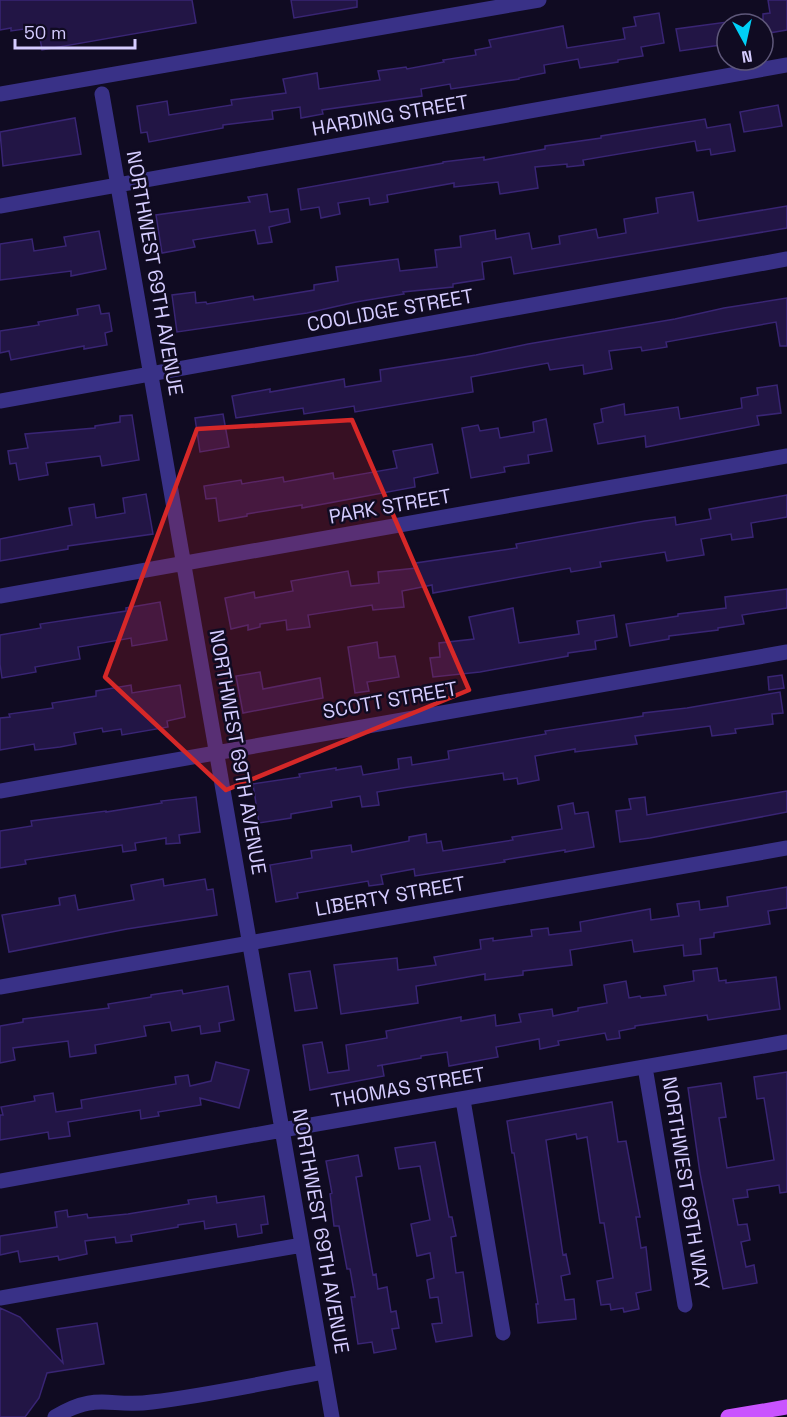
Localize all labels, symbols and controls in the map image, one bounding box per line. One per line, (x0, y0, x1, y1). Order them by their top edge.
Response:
scale bar (15, 12, 135, 50)
north arrow (715, 12, 775, 72)
text: 50 m (24, 21, 66, 44)
text: N (740, 45, 754, 68)
street label: HARDING STREET (310, 88, 470, 142)
street label: NORTHWEST 69TH AVENUE (121, 149, 189, 397)
street label: COOLIDGE STREET (305, 283, 475, 337)
street label: PARK STREET (327, 482, 453, 530)
street label: NORTHWEST 69TH AVENUE (204, 628, 272, 876)
street label: SCOTT STREET (321, 675, 460, 725)
street label: LIBERTY STREET (313, 870, 467, 922)
street label: THOMAS STREET (329, 1061, 487, 1113)
street label: NORTHWEST 69TH WAY (656, 1075, 716, 1291)
street label: NORTHWEST 69TH AVENUE (287, 1107, 355, 1355)

